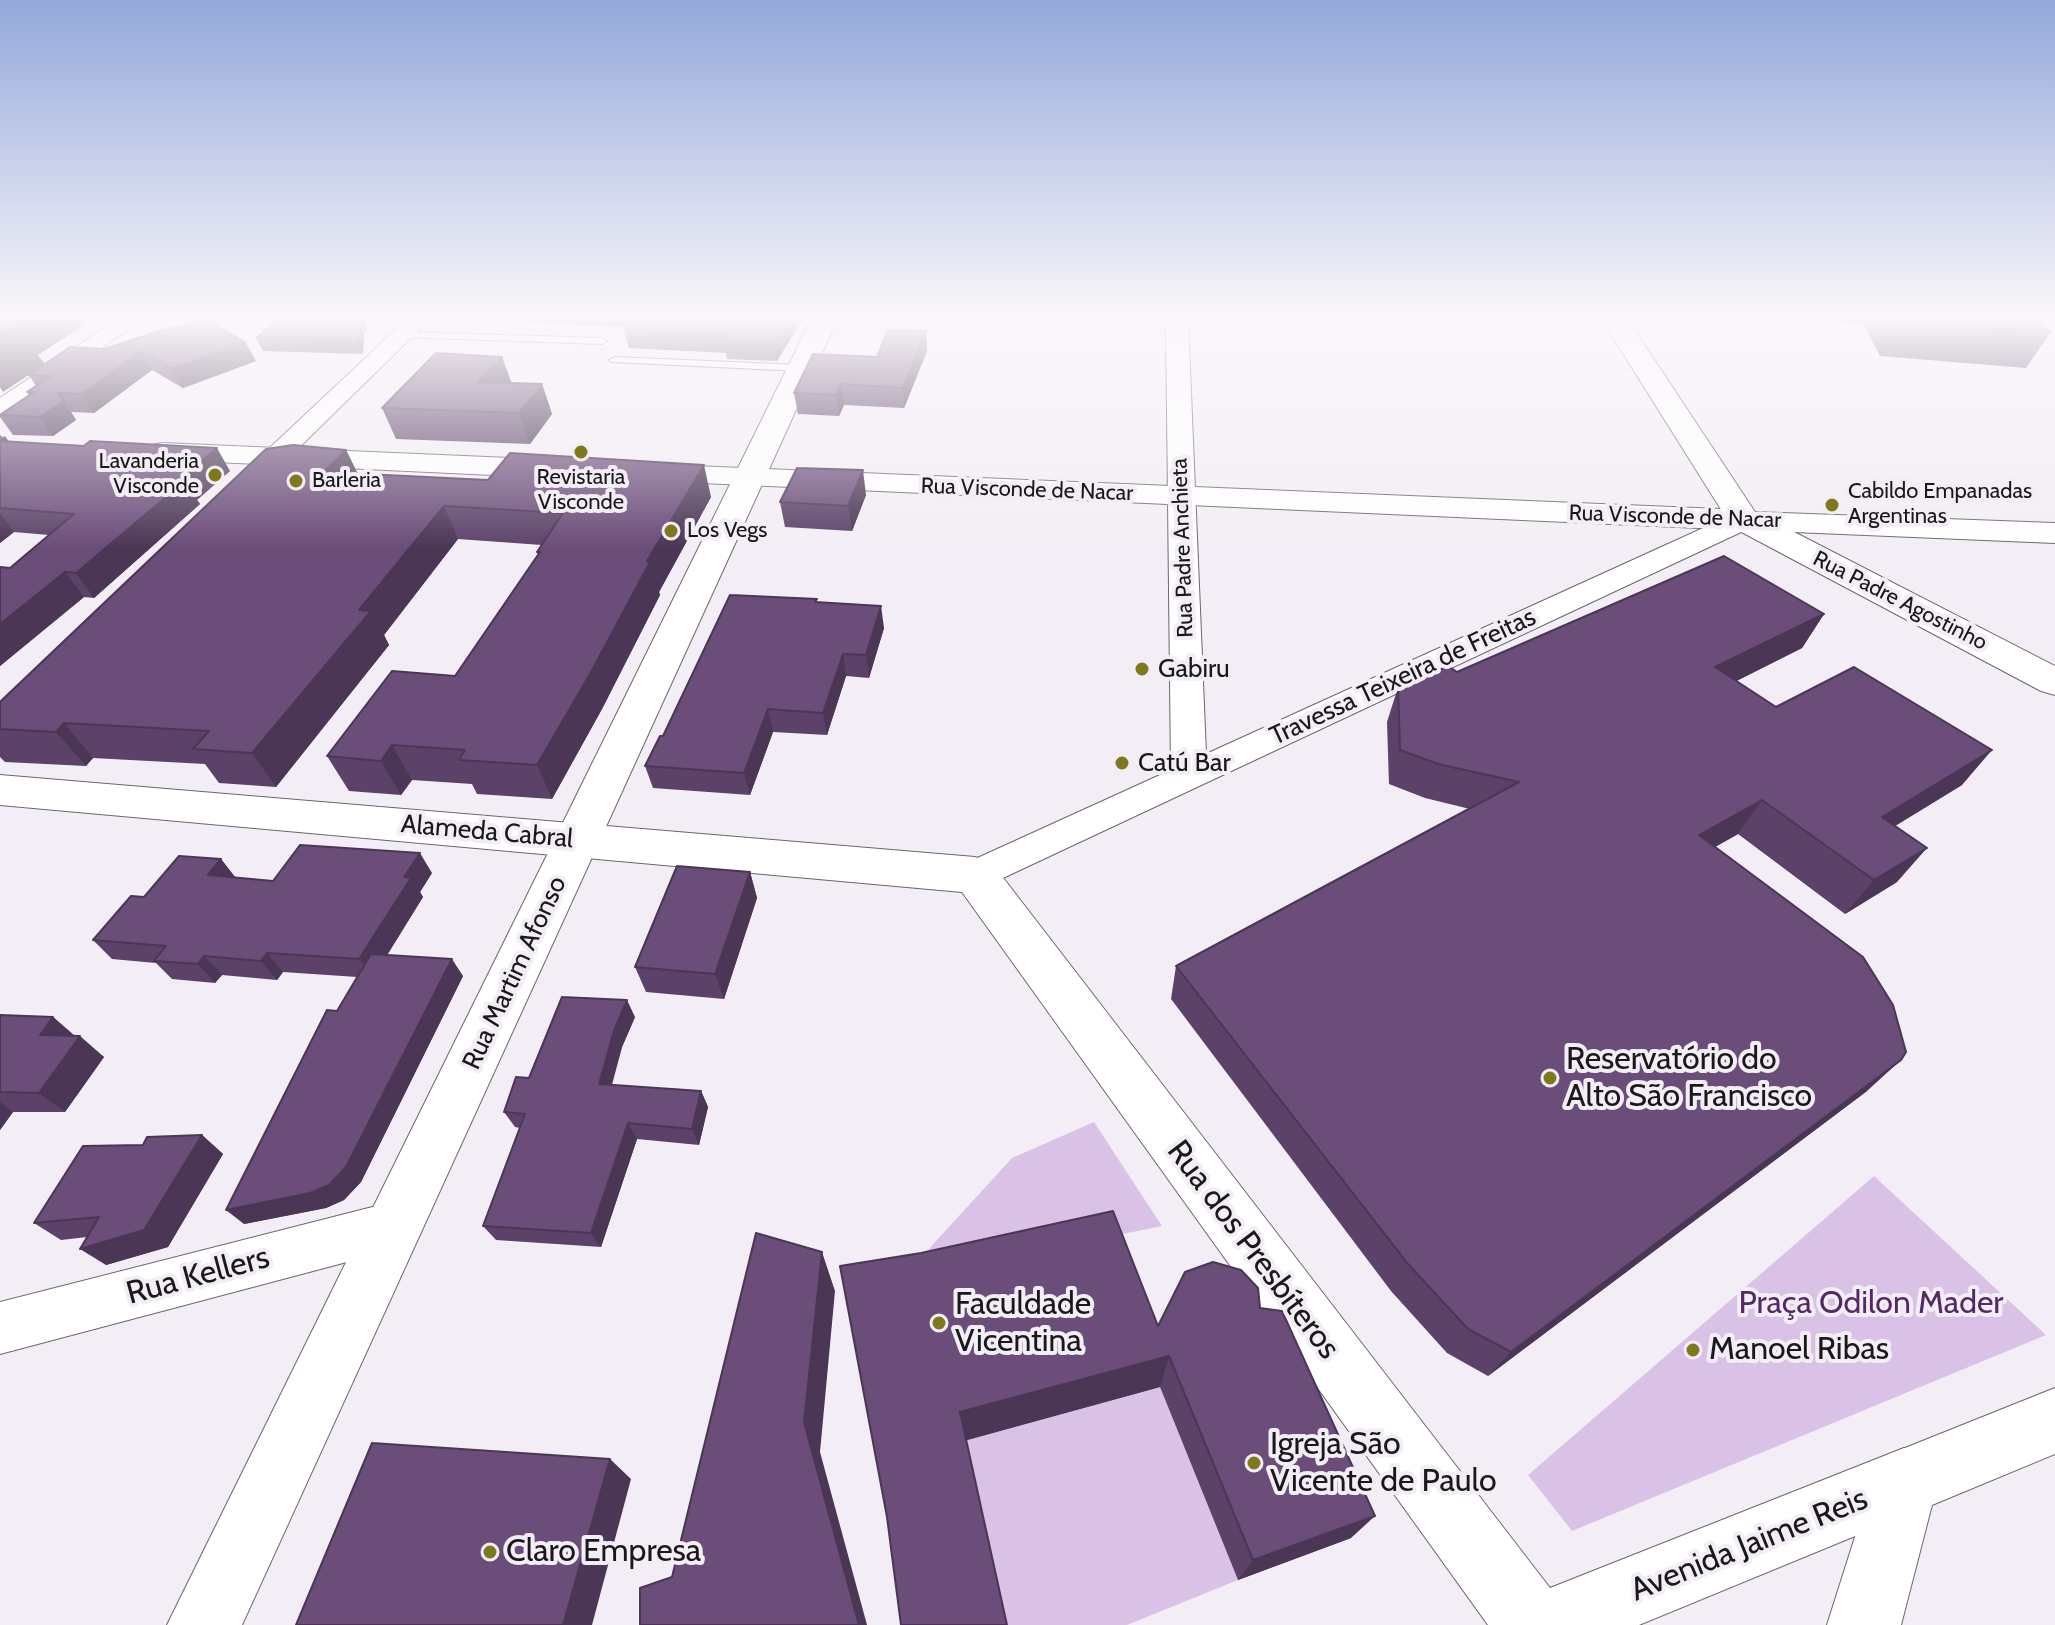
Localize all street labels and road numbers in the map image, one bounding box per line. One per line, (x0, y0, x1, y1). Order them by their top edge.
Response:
street label: Rua Padre Anchieta (1167, 458, 1199, 638)
street label: Rua Visconde de Nacar (920, 473, 1134, 507)
street label: Rua Visconde de Nacar (1568, 500, 1782, 534)
street label: Rua Padre Agostinho (1809, 546, 1991, 656)
street label: Travessa Teixeira de Freitas (1265, 602, 1541, 752)
street label: Alameda Cabral (400, 809, 574, 855)
street label: Rua Martim Afonso (457, 871, 573, 1075)
street label: Rua dos Presbíteros (1158, 1133, 1348, 1367)
street label: Rua Kellers (122, 1239, 274, 1313)
street label: Avenida Jaime Reis (1625, 1480, 1873, 1610)

